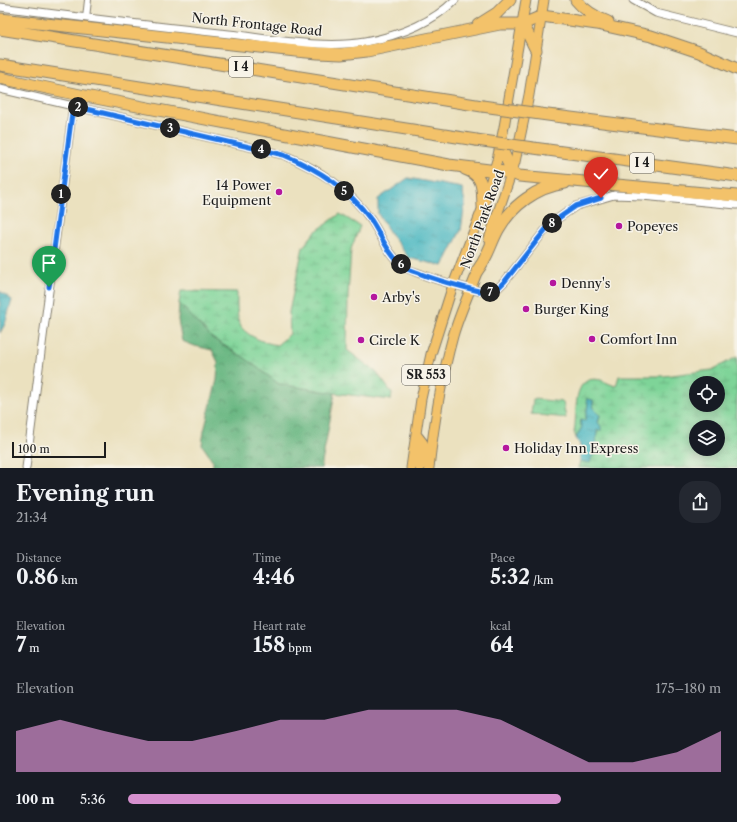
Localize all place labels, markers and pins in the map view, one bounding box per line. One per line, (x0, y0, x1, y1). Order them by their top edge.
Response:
pin: 2 (68, 97, 88, 117)
pin: 3 (160, 118, 180, 138)
pin: 4 (251, 139, 271, 159)
pin (584, 157, 618, 198)
place label: I4 Power Equipment (202, 177, 272, 208)
pin: 5 (334, 181, 354, 201)
pin: 1 (51, 184, 71, 204)
marker: I4 Power Equipment (274, 187, 284, 197)
pin: 8 (542, 213, 562, 233)
place label: Popeyes (627, 218, 678, 234)
marker: Popeyes (614, 221, 624, 231)
pin (32, 246, 66, 287)
pin: 6 (391, 254, 411, 274)
place label: Denny's (561, 275, 611, 291)
marker: Denny's (548, 278, 558, 288)
pin: 7 (480, 282, 500, 302)
place label: Arby's (381, 289, 421, 305)
marker: Arby's (369, 292, 379, 302)
place label: Burger King (534, 301, 608, 317)
marker: Burger King (521, 304, 531, 314)
place label: Comfort Inn (600, 331, 677, 347)
place label: Circle K (369, 332, 421, 348)
marker: Comfort Inn (587, 334, 597, 344)
marker: Circle K (356, 335, 366, 345)
place label: Holiday Inn Express (514, 440, 639, 456)
marker: Holiday Inn Express (501, 443, 511, 453)

